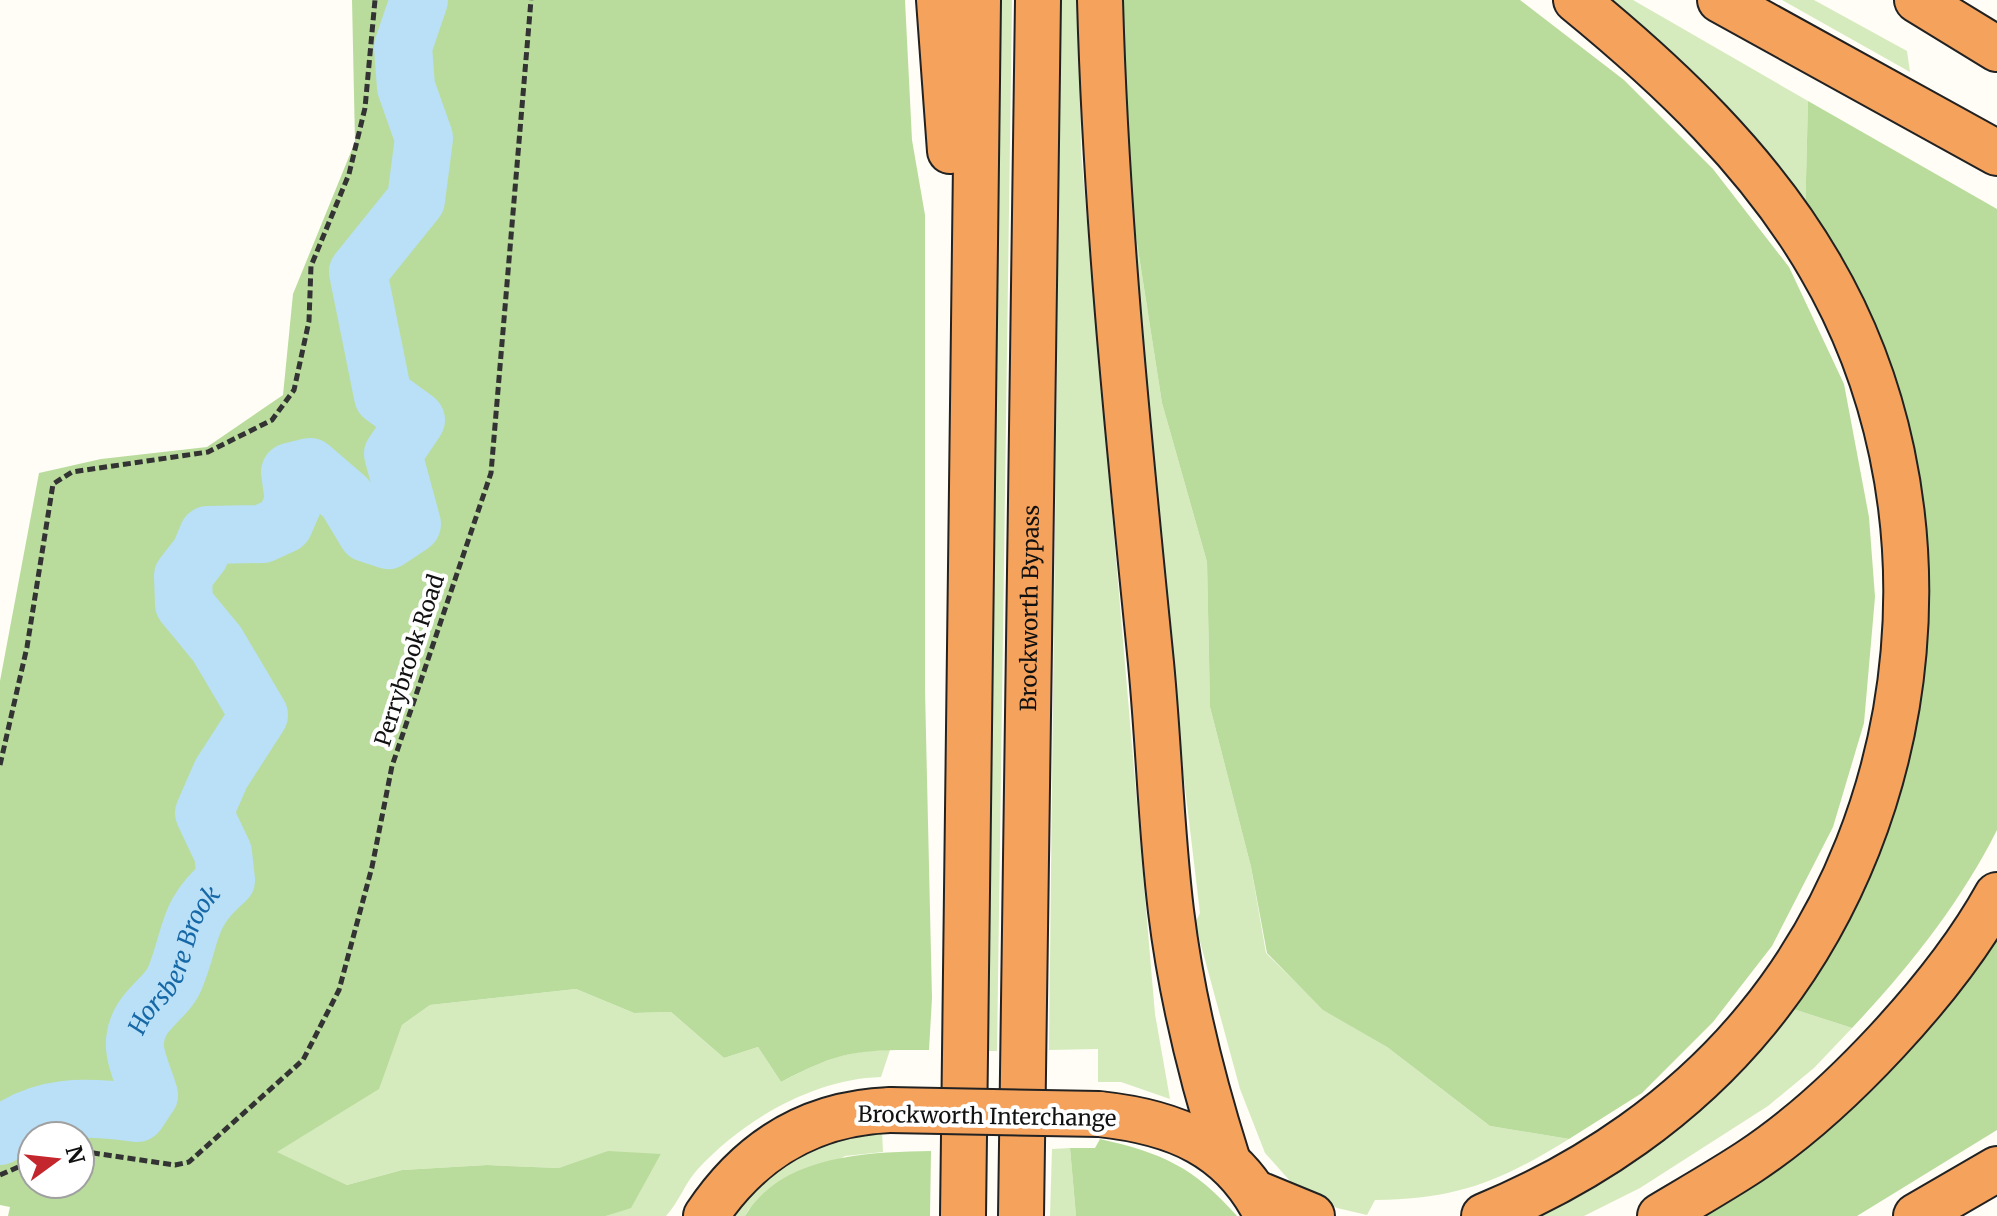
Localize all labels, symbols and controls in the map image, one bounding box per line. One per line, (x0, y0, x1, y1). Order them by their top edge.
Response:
street label: Brockworth Bypass (1014, 505, 1045, 712)
street label: Perrybrook Road (368, 570, 450, 750)
water label: Horsbere Brook (120, 879, 226, 1040)
street label: Brockworth Interchange (857, 1100, 1117, 1132)
north arrow (16, 1120, 96, 1200)
text: N (60, 1143, 91, 1167)

